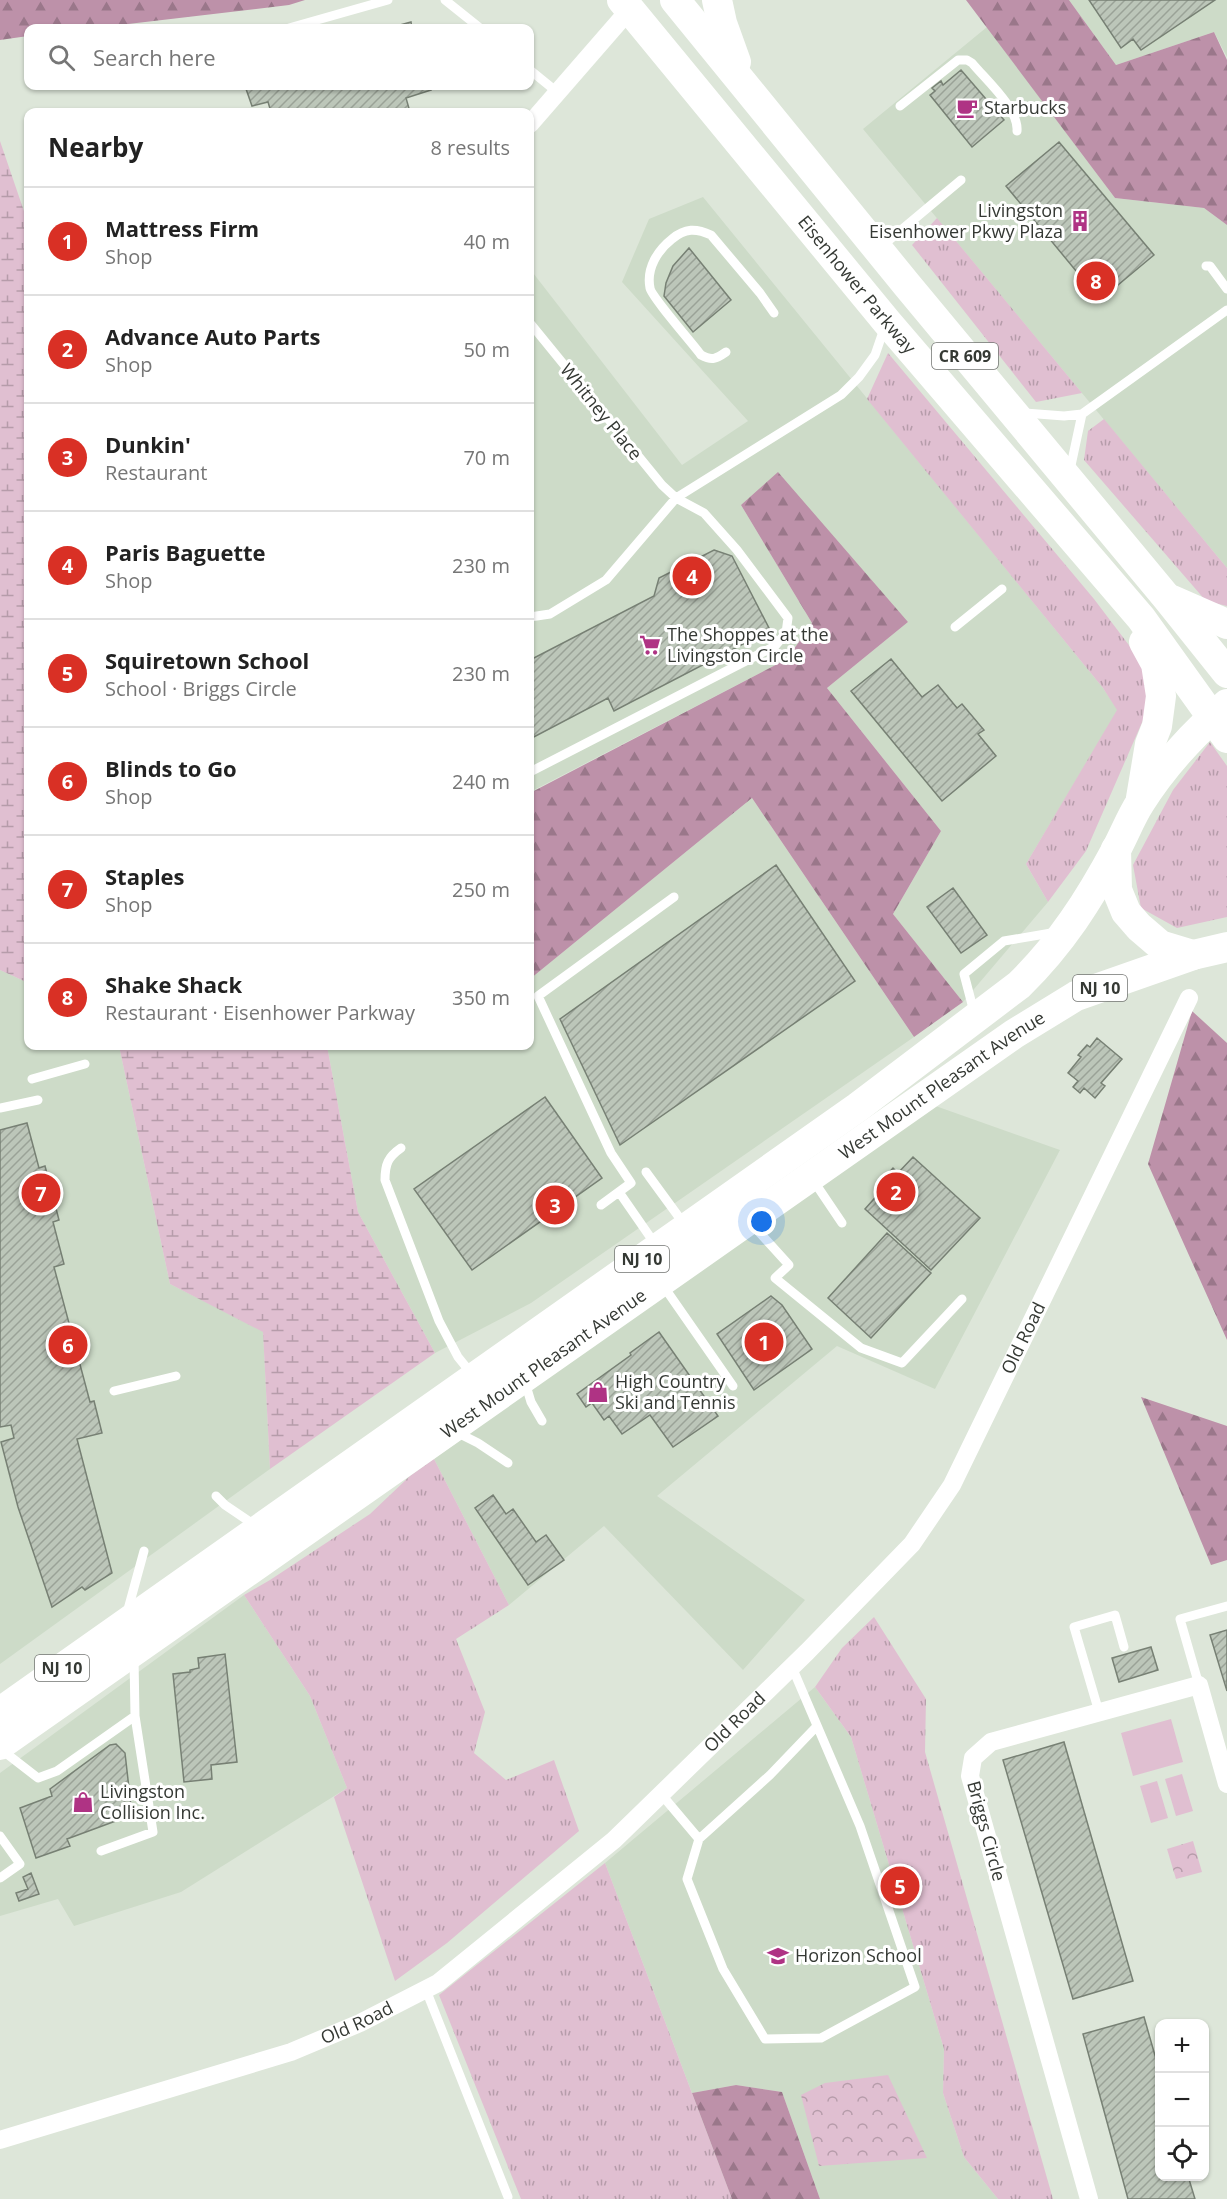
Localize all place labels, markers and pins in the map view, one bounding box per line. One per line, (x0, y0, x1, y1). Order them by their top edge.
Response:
place label: Starbucks (984, 95, 1066, 119)
cafe icon: Starbucks (955, 96, 979, 120)
place label: Livingston Eisenhower Pkwy Plaza (869, 198, 1063, 243)
building icon: Livingston Eisenhower Pkwy Plaza (1068, 209, 1092, 233)
pin: 8 (1076, 258, 1116, 304)
pin: 4 (672, 554, 712, 598)
place label: The Shoppes at the Livingston Circle (667, 622, 829, 667)
supermarket icon: The Shoppes at the Livingston Circle (638, 633, 662, 657)
pin: 7 (22, 1170, 60, 1216)
pin: 2 (876, 1170, 916, 1214)
pin: 3 (536, 1182, 574, 1228)
pin: 1 (744, 1320, 783, 1364)
pin: 6 (48, 1322, 88, 1368)
place label: High Country Ski and Tennis (615, 1369, 736, 1414)
shop icon: High Country Ski and Tennis (586, 1380, 610, 1404)
place label: Livingston Collision Inc. (100, 1779, 205, 1824)
shop icon: Livingston Collision Inc. (71, 1790, 95, 1814)
pin: 5 (880, 1864, 920, 1908)
place label: Horizon School (795, 1943, 922, 1967)
school or university icon: Horizon School (766, 1944, 790, 1968)

